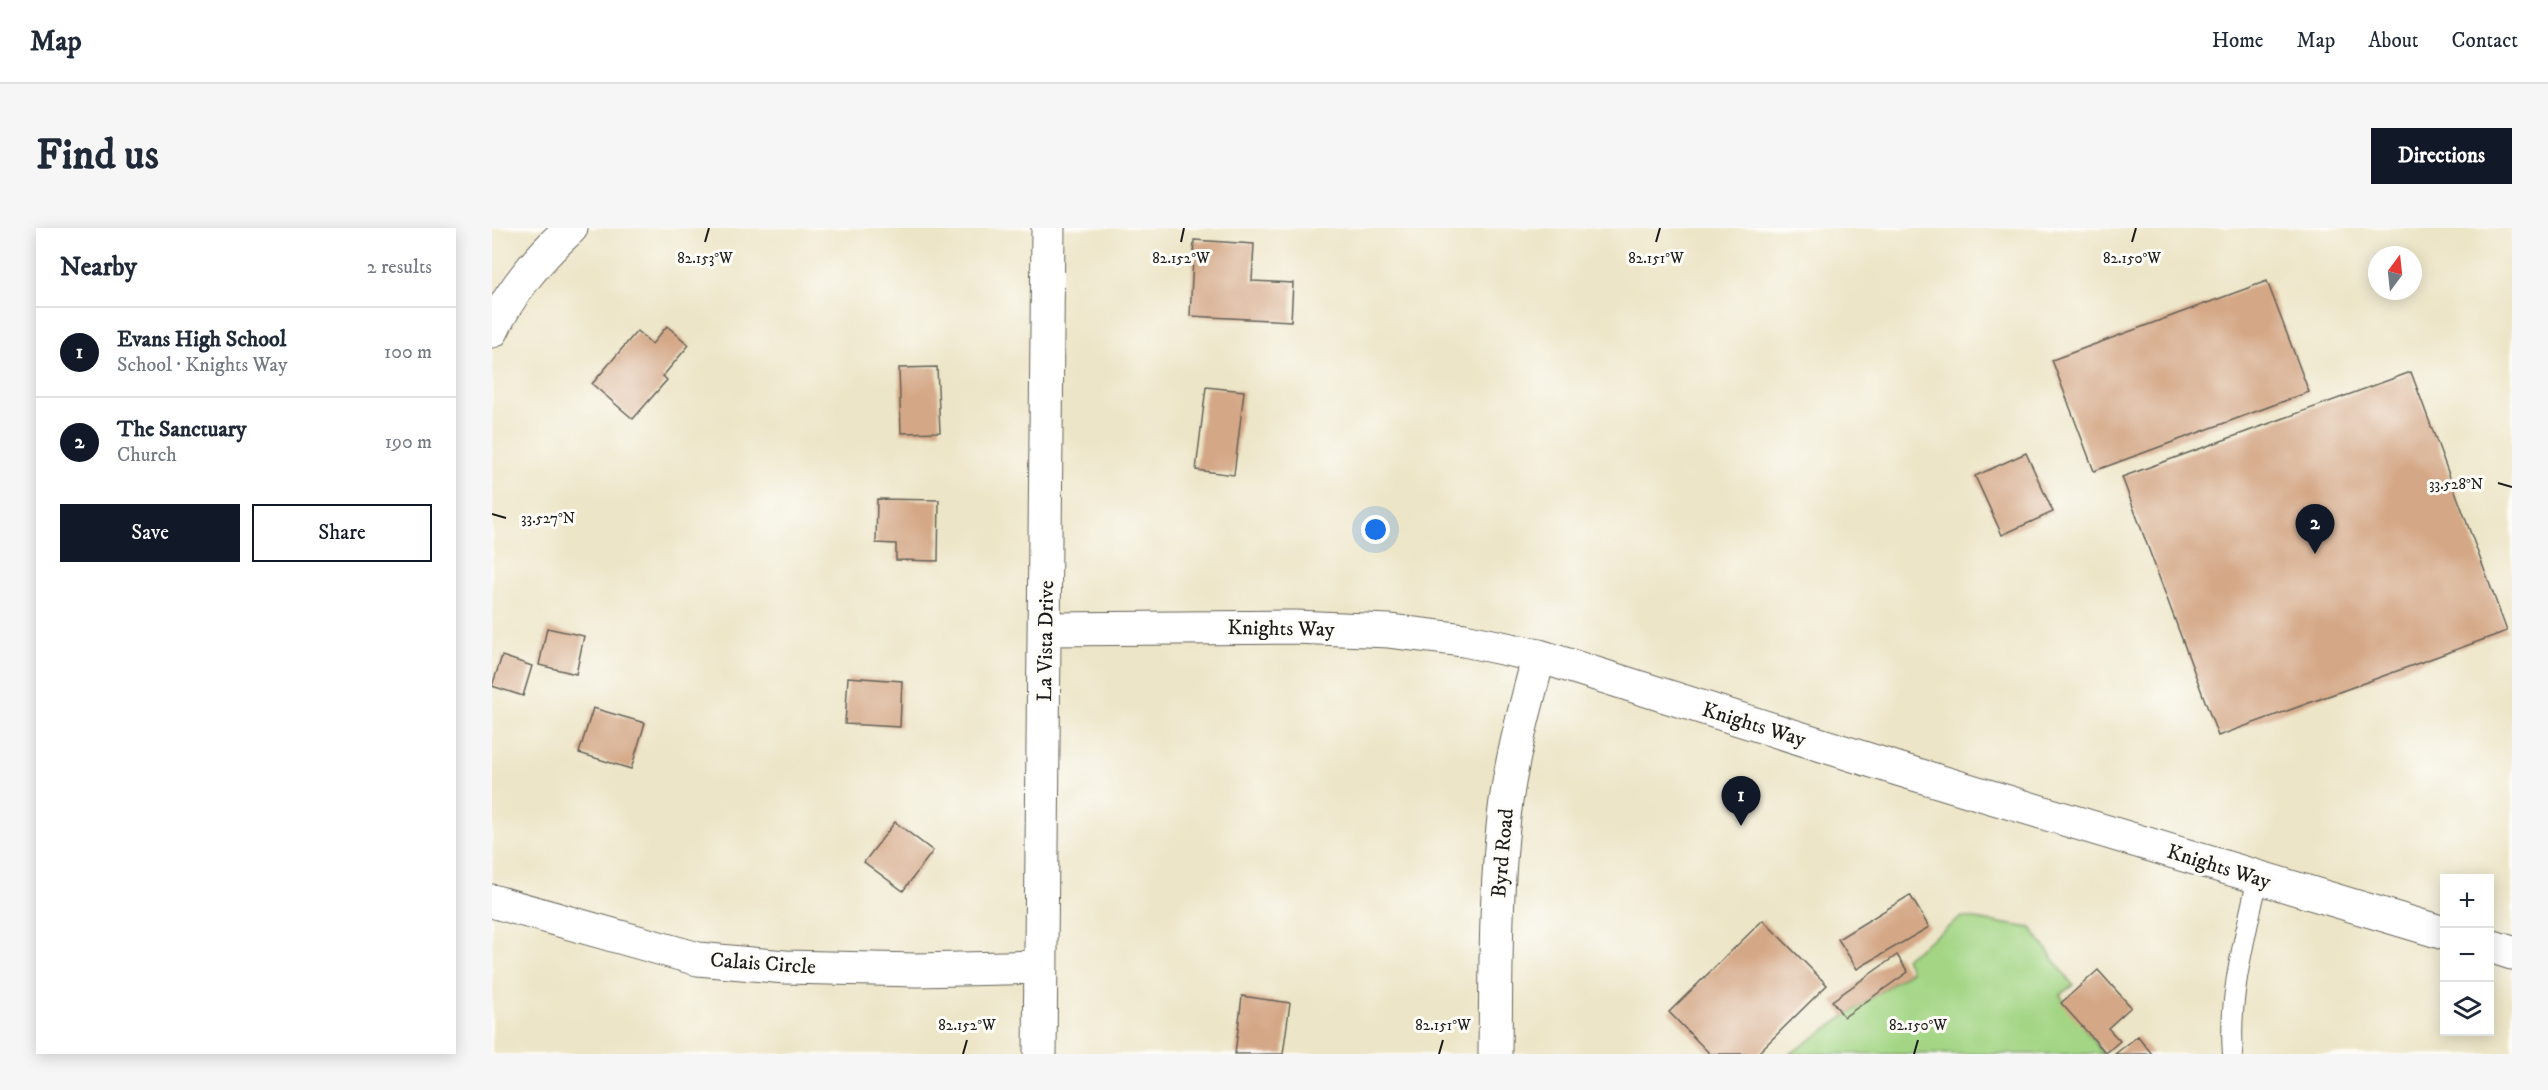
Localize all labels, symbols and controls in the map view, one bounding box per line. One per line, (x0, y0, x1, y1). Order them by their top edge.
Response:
text: Map (30, 24, 82, 59)
text: Home (2212, 28, 2264, 54)
text: Map (2297, 28, 2335, 54)
text: About (2368, 28, 2419, 54)
text: Contact (2452, 28, 2518, 54)
button: Directions (2371, 128, 2512, 184)
text: Find us (36, 130, 159, 182)
north arrow (2368, 246, 2422, 300)
text: 82.153°W (677, 249, 733, 268)
text: 82.152°W (1152, 249, 1210, 268)
text: 82.151°W (1628, 249, 1684, 268)
text: 82.150°W (2103, 249, 2161, 268)
text: Nearby (60, 251, 137, 284)
text: 2 results (367, 255, 432, 280)
text: Evans High School (117, 326, 286, 353)
text: 1 (76, 340, 83, 365)
text: 100 m (384, 340, 432, 365)
text: School · Knights Way (117, 353, 287, 378)
text: The Sanctuary (117, 416, 246, 443)
text: 2 (75, 430, 84, 455)
text: 190 m (385, 430, 432, 455)
text: Church (117, 443, 177, 468)
text: 33.528°N (2429, 475, 2483, 494)
button: Save (60, 504, 240, 562)
button: Share (252, 504, 432, 562)
pin: 2 (2296, 504, 2334, 554)
text: 33.527°N (521, 509, 575, 528)
your location (1361, 515, 1390, 544)
street label: La Vista Drive (1032, 580, 1060, 702)
street label: Knights Way (1227, 615, 1336, 643)
street label: Knights Way (1699, 697, 1810, 753)
pin: 1 (1722, 776, 1760, 826)
street label: Byrd Road (1486, 807, 1520, 899)
street label: Knights Way (2164, 839, 2275, 895)
map controls (2440, 874, 2494, 1036)
button: + (2440, 874, 2494, 928)
button: − (2440, 928, 2494, 982)
street label: Calais Circle (709, 947, 817, 981)
button: layers (2440, 982, 2494, 1036)
text: 82.152°W (938, 1016, 996, 1035)
text: 82.151°W (1415, 1016, 1471, 1035)
text: 82.150°W (1889, 1016, 1947, 1035)

